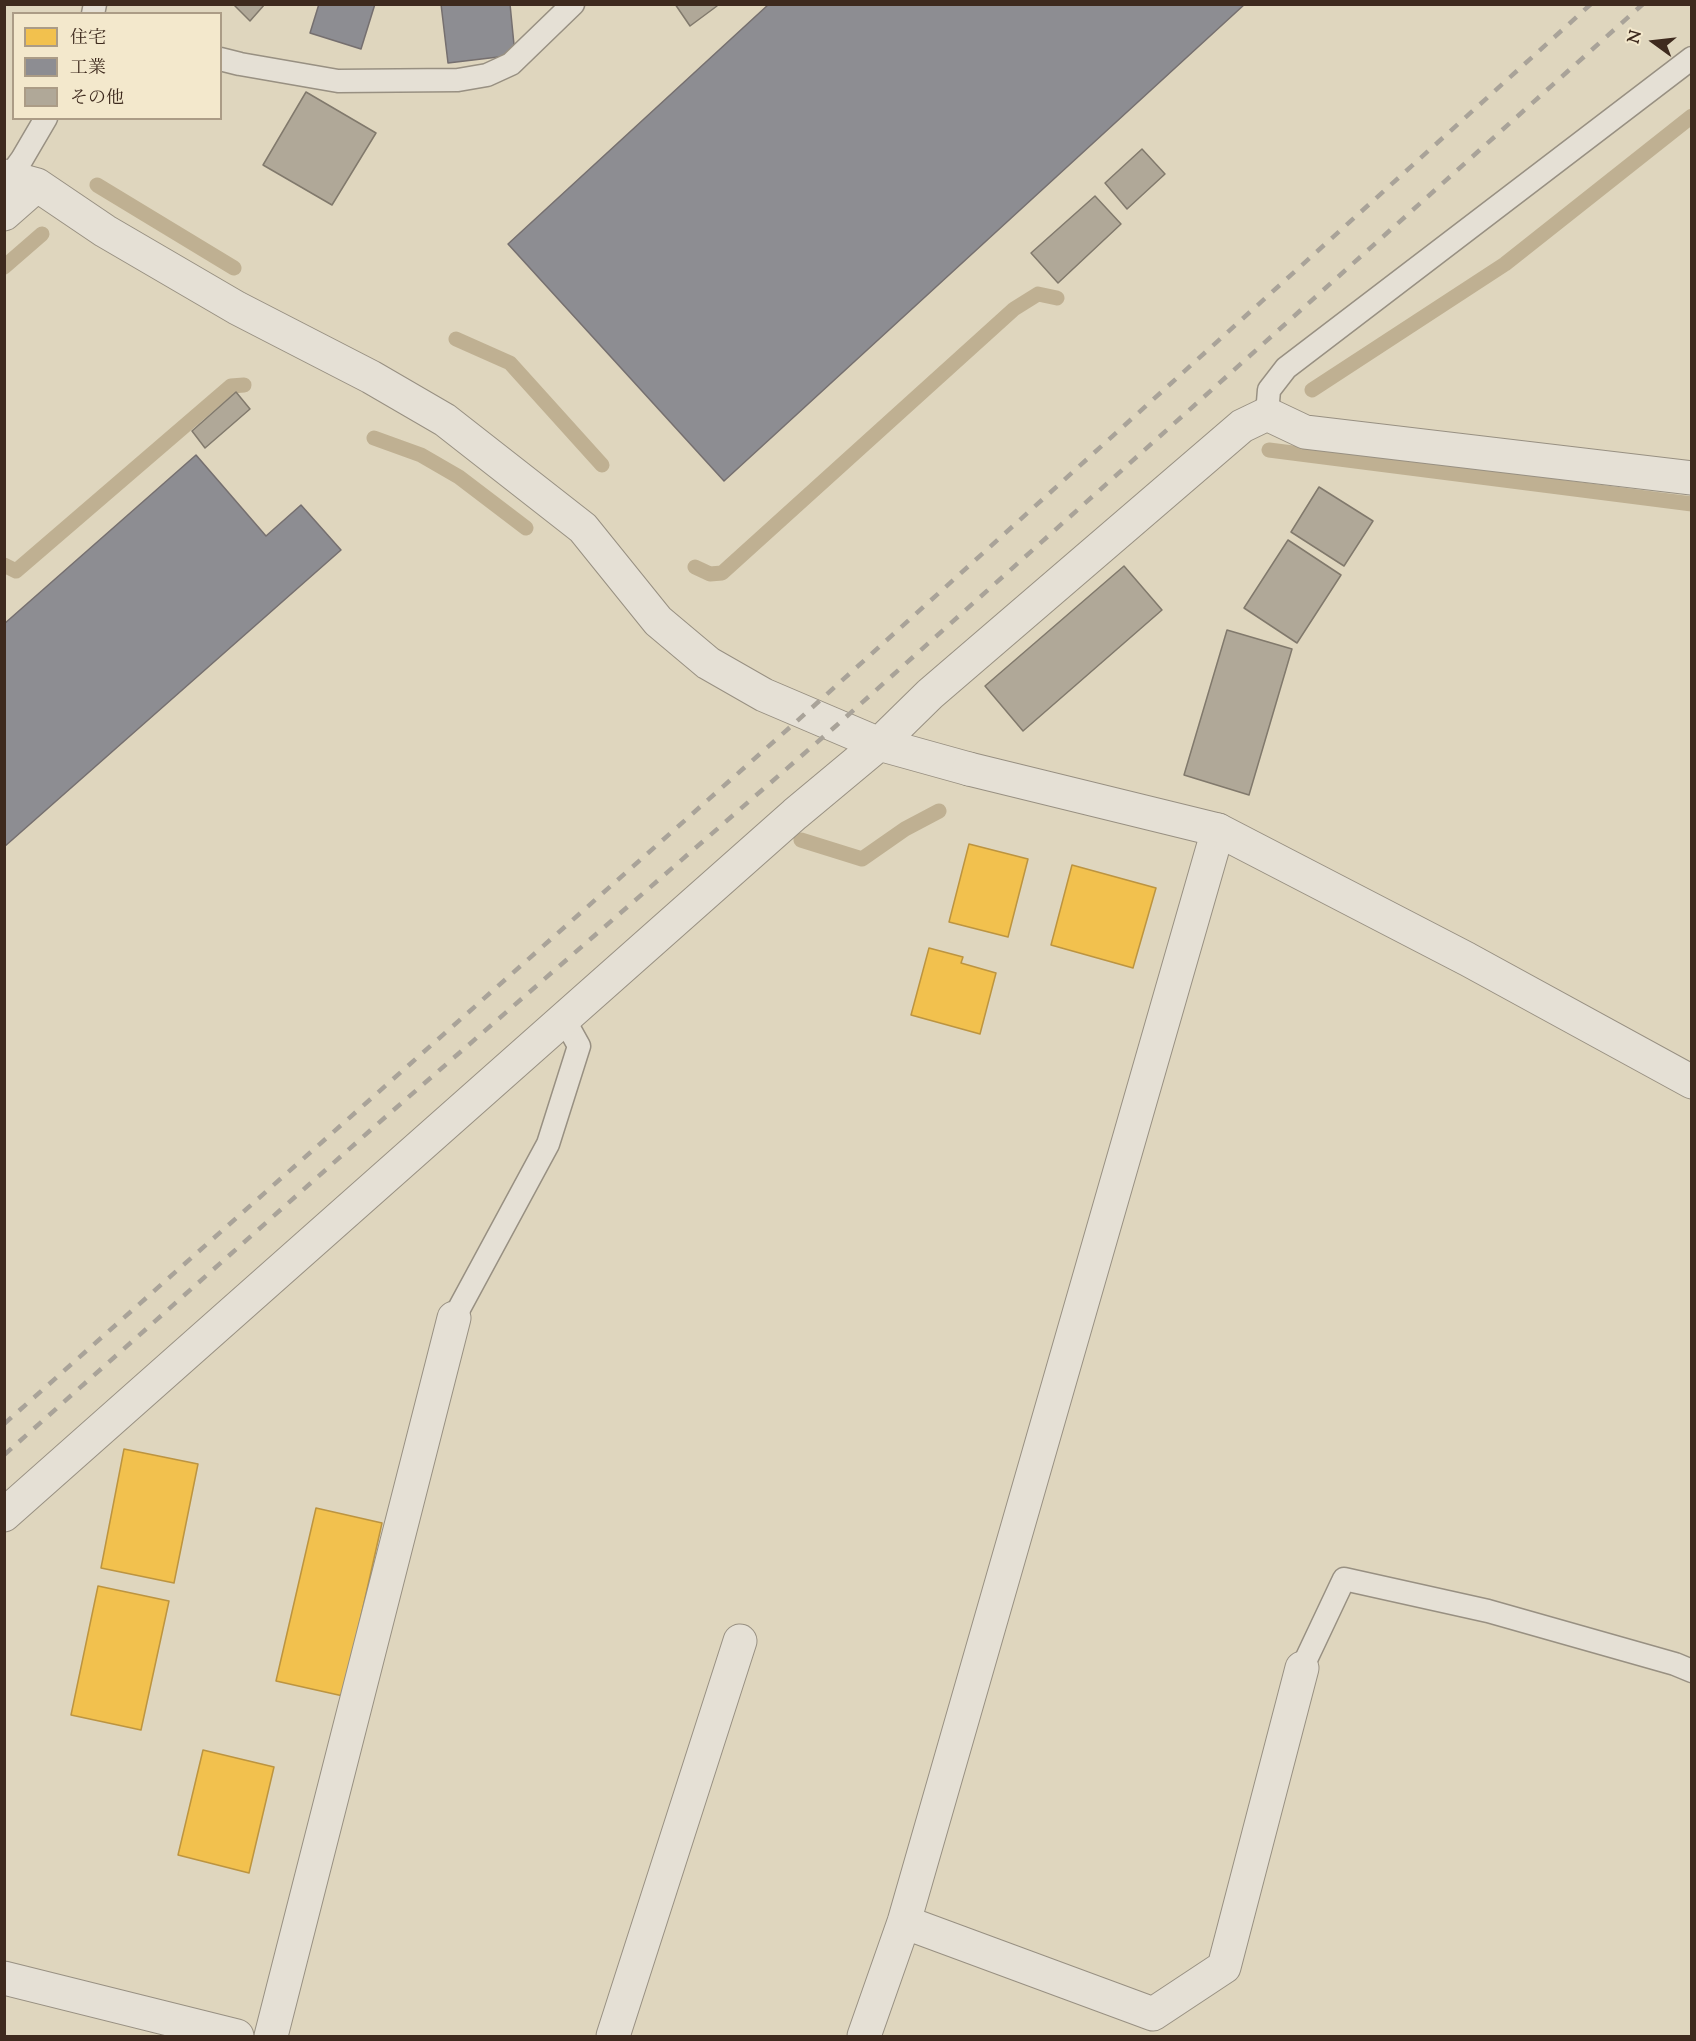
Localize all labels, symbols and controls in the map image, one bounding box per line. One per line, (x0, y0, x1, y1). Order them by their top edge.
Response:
legend (12, 12, 222, 120)
north arrow (1624, 12, 1684, 72)
text: 住宅 (70, 26, 106, 52)
text: N (1623, 28, 1649, 46)
text: 工業 (70, 56, 106, 82)
text: その他 (70, 86, 124, 112)

